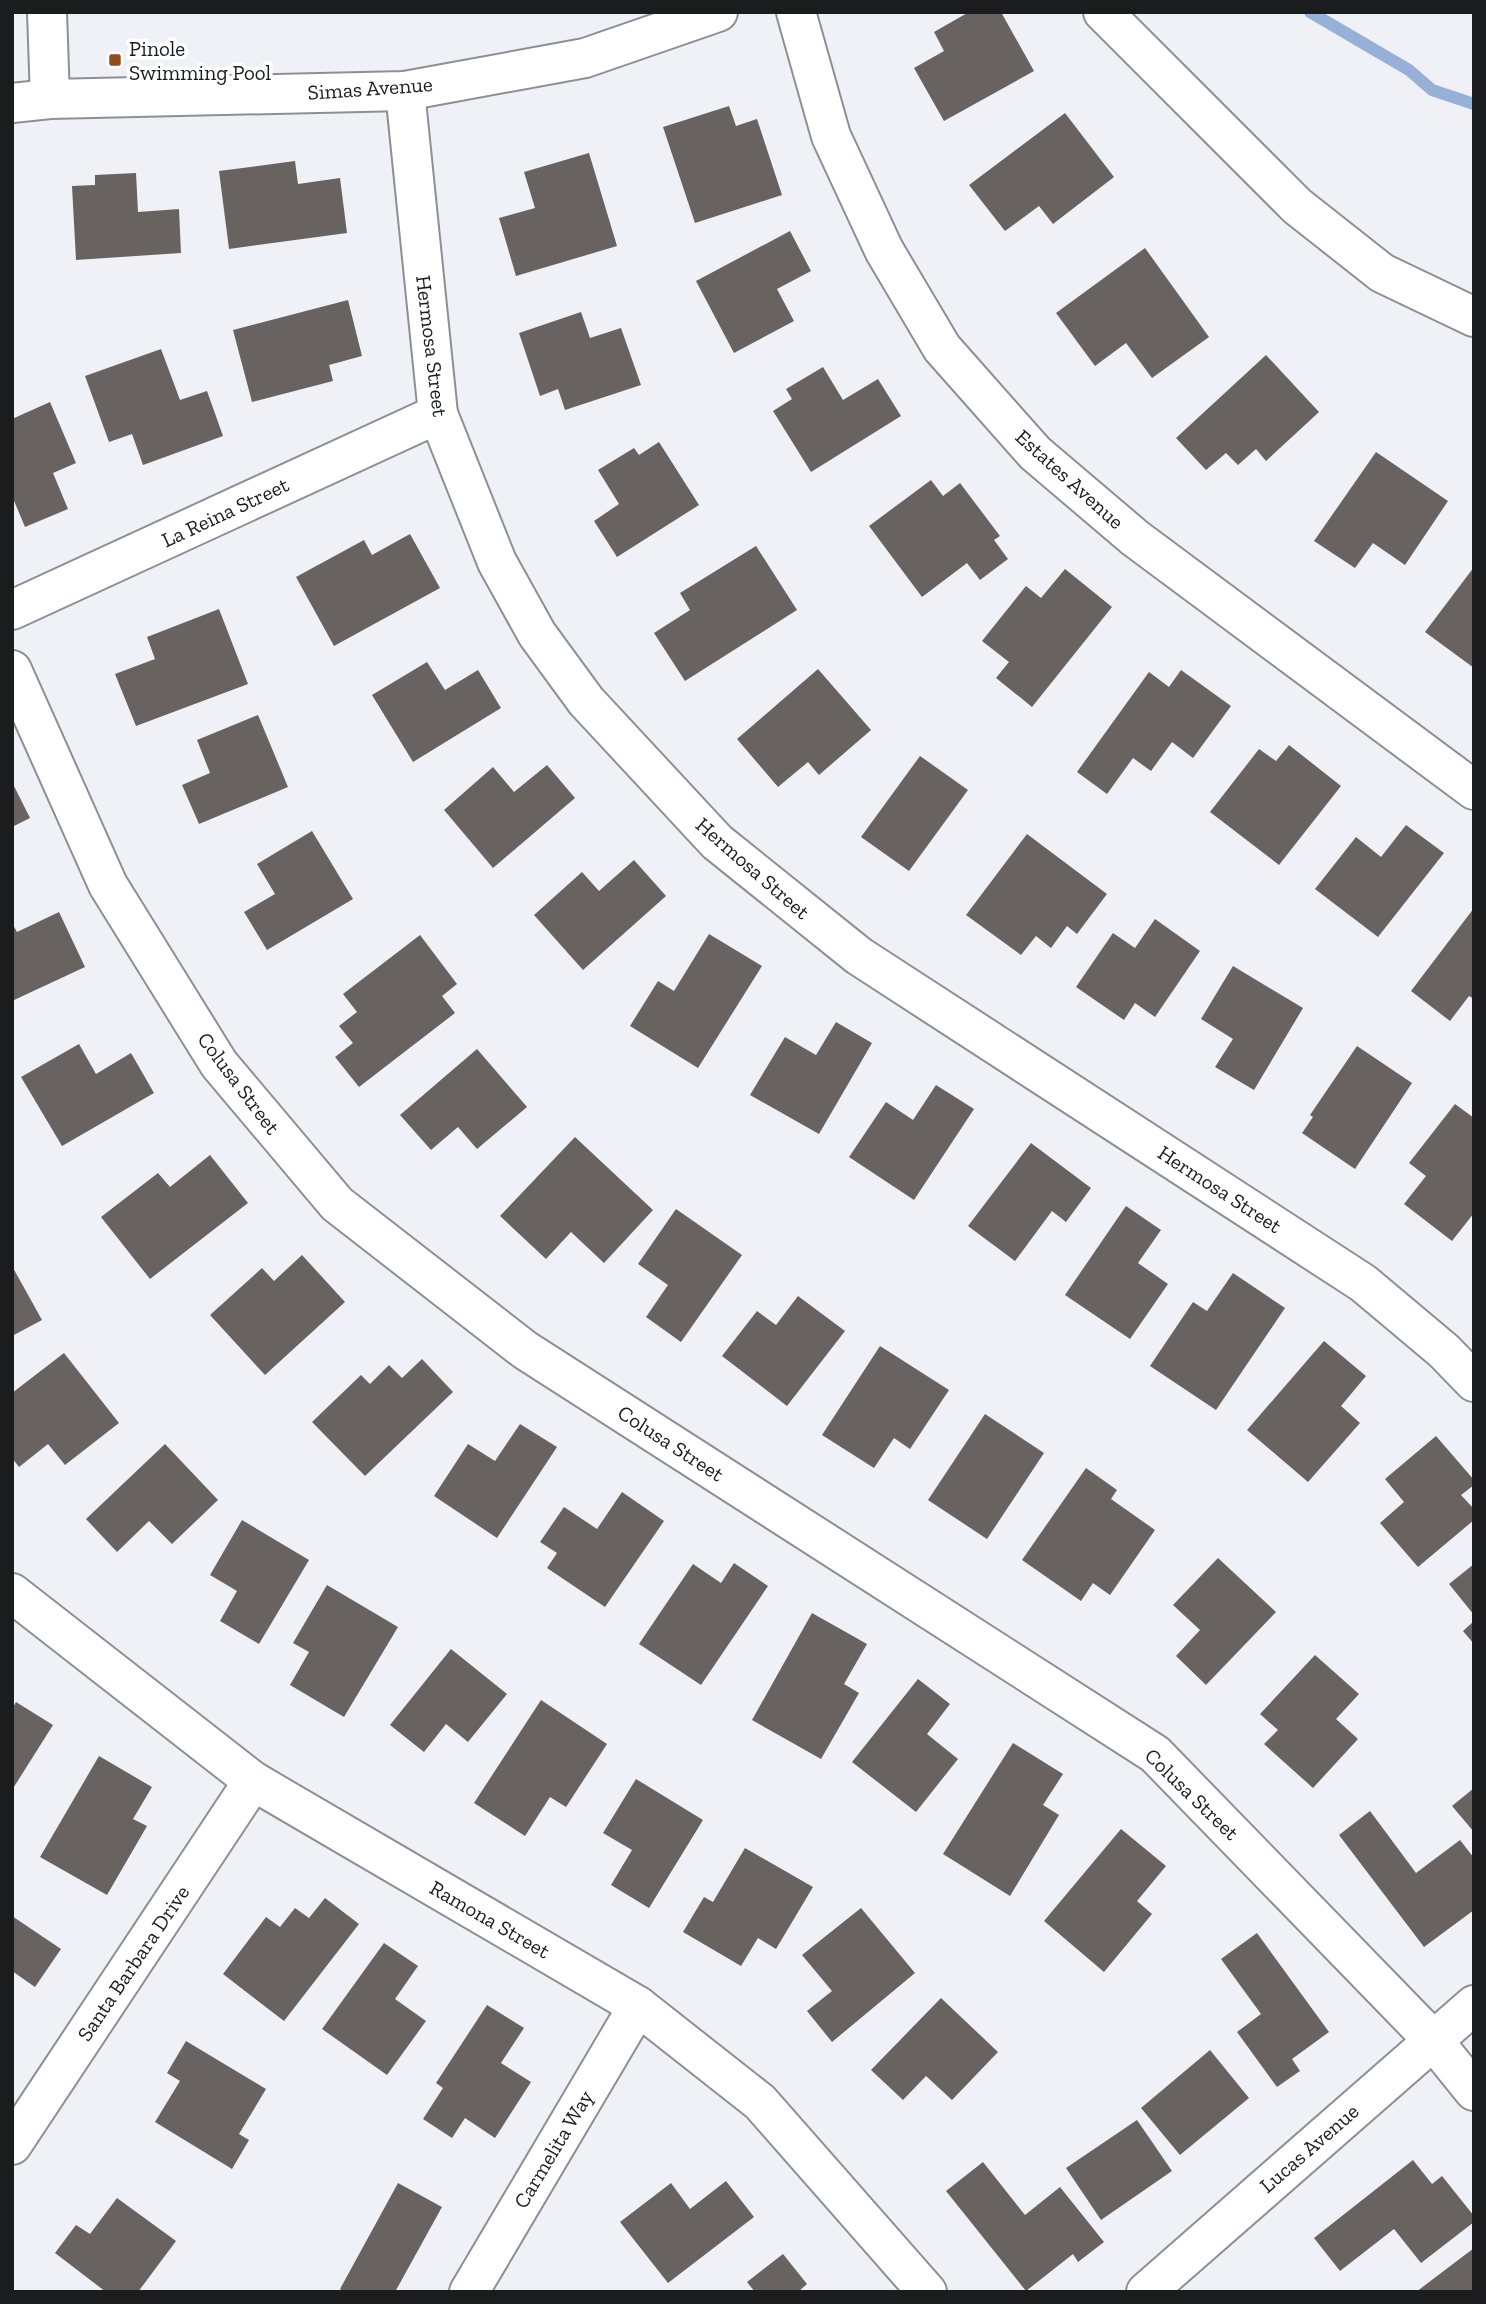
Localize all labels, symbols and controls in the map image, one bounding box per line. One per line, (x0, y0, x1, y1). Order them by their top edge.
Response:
place label: Pinole Swimming Pool (129, 36, 272, 85)
marker: Pinole Swimming Pool (107, 52, 123, 68)
street label: Simas Avenue (307, 71, 433, 105)
street label: Hermosa Street (411, 274, 453, 418)
street label: Estates Avenue (1011, 424, 1129, 534)
street label: La Reina Street (158, 472, 293, 552)
street label: Hermosa Street (691, 812, 815, 924)
street label: Colusa Street (193, 1027, 286, 1139)
street label: Hermosa Street (1153, 1140, 1287, 1238)
street label: Colusa Street (613, 1400, 729, 1487)
street label: Colusa Street (1140, 1743, 1244, 1845)
street label: Ramona Street (426, 1875, 555, 1963)
street label: Santa Barbara Drive (72, 1880, 194, 2046)
street label: Carmelita Way (508, 2085, 598, 2212)
street label: Lucas Avenue (1254, 2098, 1364, 2198)

